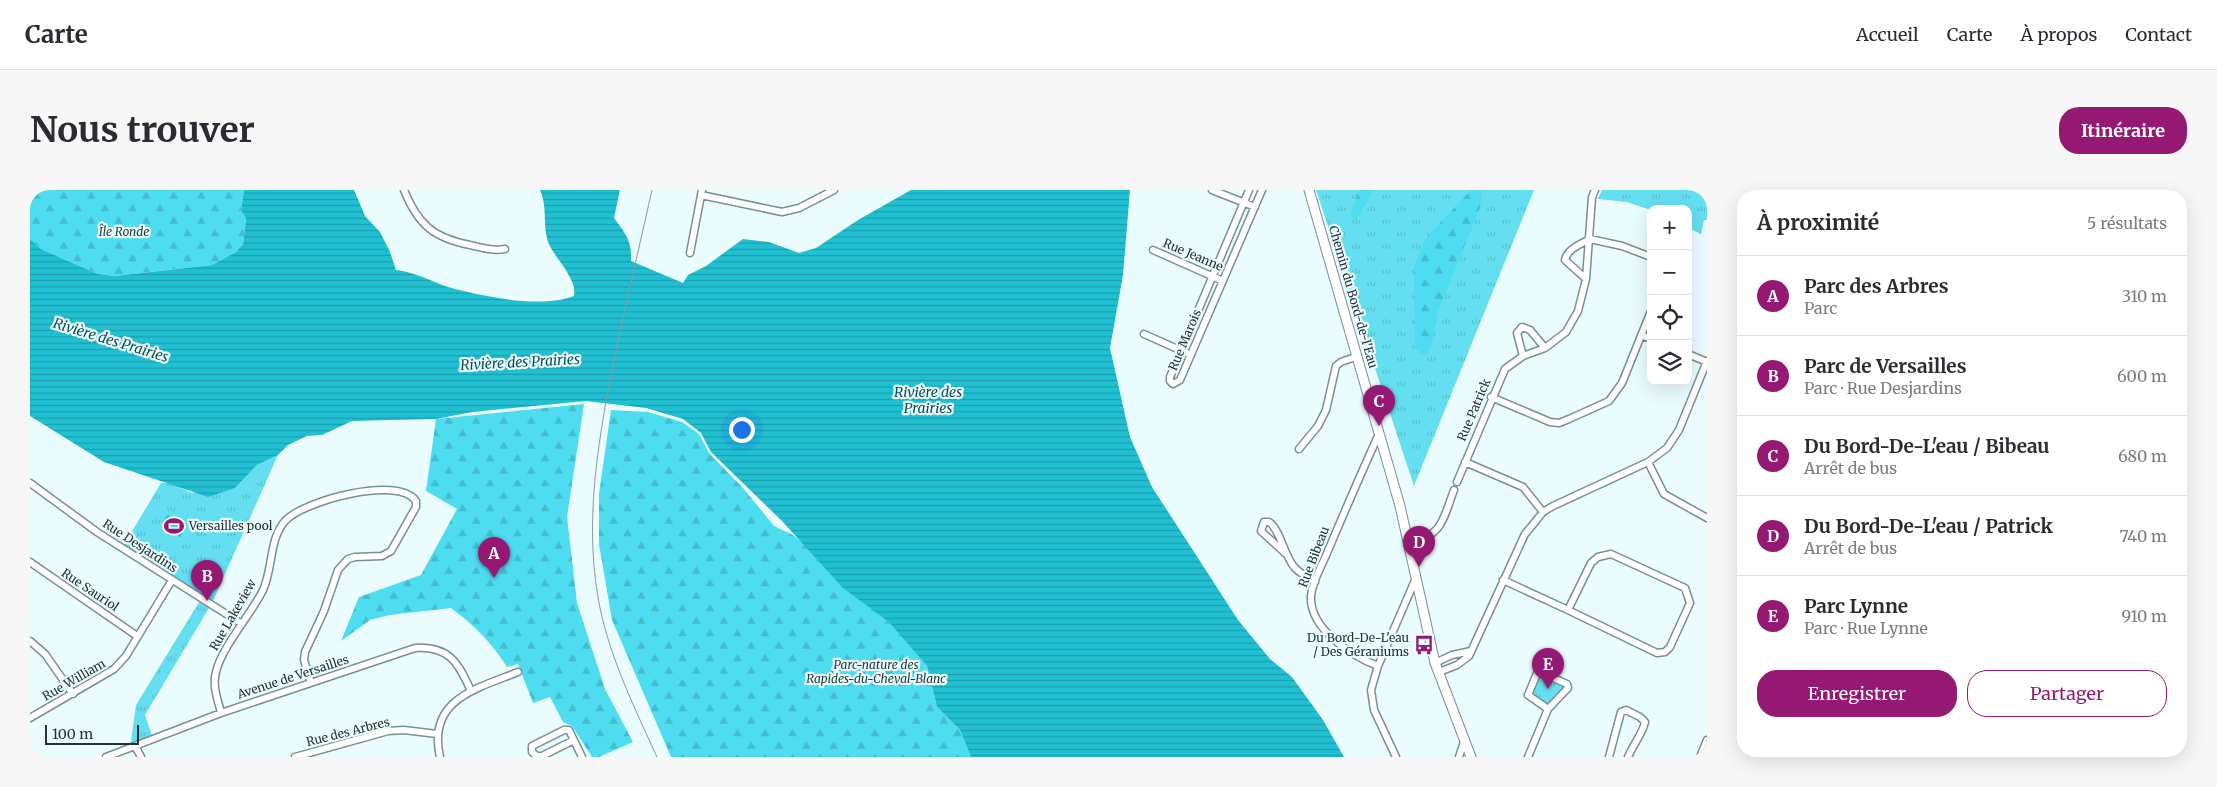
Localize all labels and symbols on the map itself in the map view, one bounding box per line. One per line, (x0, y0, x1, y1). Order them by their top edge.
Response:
park label: Île Ronde (99, 223, 149, 239)
street label: Chemin du Bord-de-l'Eau (1326, 224, 1381, 370)
street label: Rue Jeanne (1161, 235, 1225, 274)
street label: Rue Marois (1165, 307, 1204, 373)
water label: Rivière des Prairies (51, 314, 171, 366)
water label: Rivière des Prairies (460, 350, 580, 374)
street label: Rue Patrick (1454, 376, 1494, 443)
water label: Rivière des Prairies (894, 383, 962, 417)
pin: C (1363, 385, 1395, 426)
your location (729, 417, 755, 443)
sports icon: Versailles pool (163, 515, 185, 537)
street label: Rue Desjardins (100, 516, 181, 575)
place label: Versailles pool (188, 518, 273, 533)
street label: Rue Bibeau (1295, 524, 1332, 589)
pin: D (1403, 526, 1435, 567)
pin: A (478, 537, 510, 578)
pin: B (191, 560, 223, 601)
street label: Rue Sauriol (59, 565, 122, 614)
street label: Rue Lakeview (206, 576, 259, 653)
place label: Du Bord-De-L'eau / Des Géraniums (1307, 630, 1409, 659)
bus stop icon: Du Bord-De-L'eau / Des Géraniums (1413, 634, 1435, 656)
pin: E (1532, 648, 1564, 689)
street label: Avenue de Versailles (234, 651, 351, 702)
street label: Rue William (40, 655, 108, 704)
park label: Parc-nature des Rapides-du-Cheval-Blanc (806, 657, 946, 686)
street label: Rue des Arbres (305, 714, 391, 749)
scale bar (45, 722, 139, 745)

